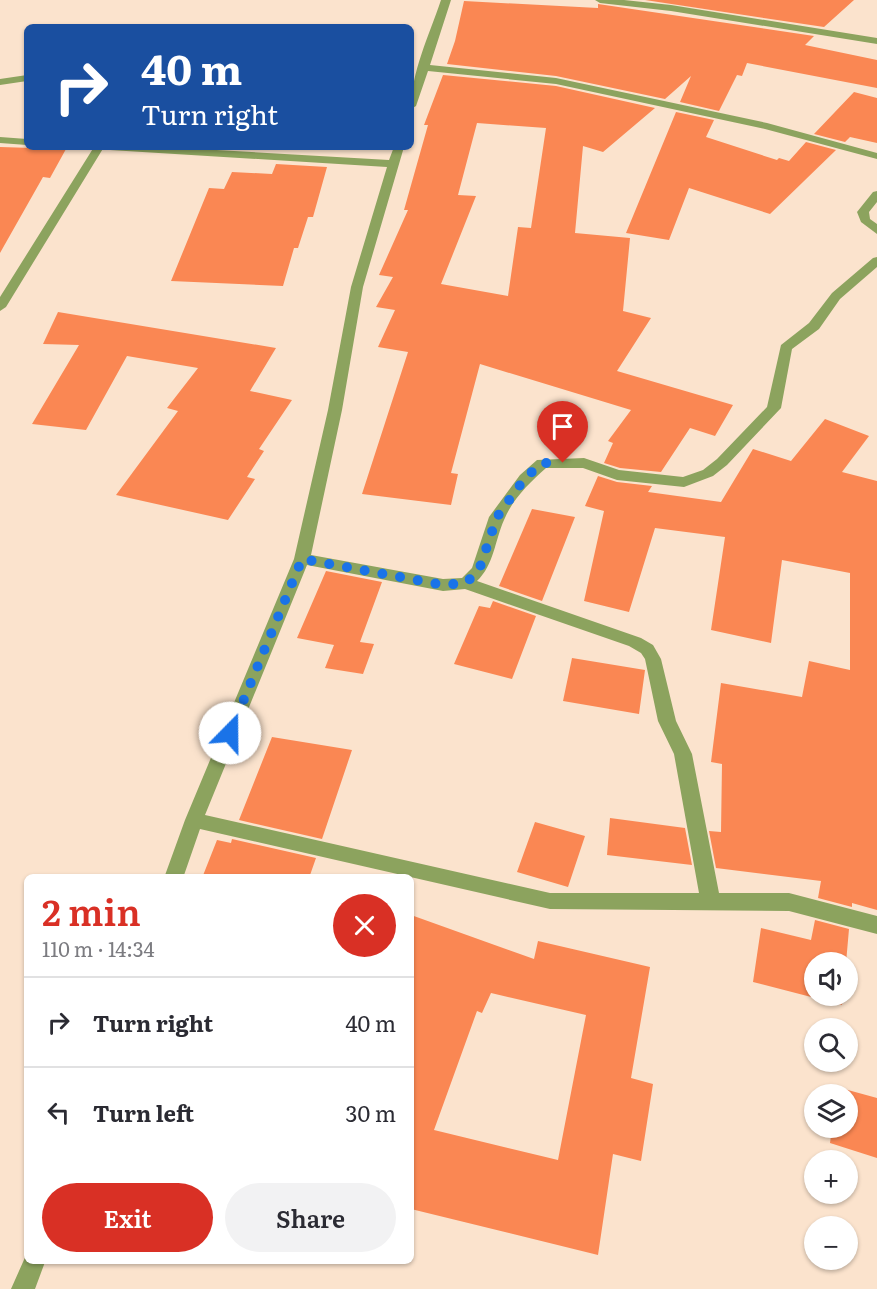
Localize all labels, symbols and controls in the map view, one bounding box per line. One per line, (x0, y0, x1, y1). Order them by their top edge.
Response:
text: 40 m (141, 36, 242, 98)
icon: right (42, 48, 120, 126)
text: Turn right (141, 93, 278, 133)
pin (537, 401, 588, 463)
icon: arrive (546, 410, 579, 443)
position arrow (198, 701, 262, 765)
text: 2 min (42, 884, 141, 937)
button: close (333, 894, 396, 957)
text: 110 m · 14:34 (42, 933, 154, 963)
map controls (804, 952, 858, 1270)
button: sound (804, 952, 858, 1006)
icon: right (42, 1006, 75, 1039)
text: Turn right (93, 1006, 213, 1039)
text: 40 m (345, 1006, 396, 1039)
button: search (804, 1018, 858, 1072)
button: layers (804, 1084, 858, 1138)
icon: left (42, 1096, 75, 1129)
text: Turn left (93, 1096, 194, 1129)
text: 30 m (346, 1096, 396, 1129)
button: + (804, 1150, 858, 1204)
button: Exit (42, 1183, 213, 1252)
button: Share (225, 1183, 396, 1252)
button: − (804, 1216, 858, 1270)

